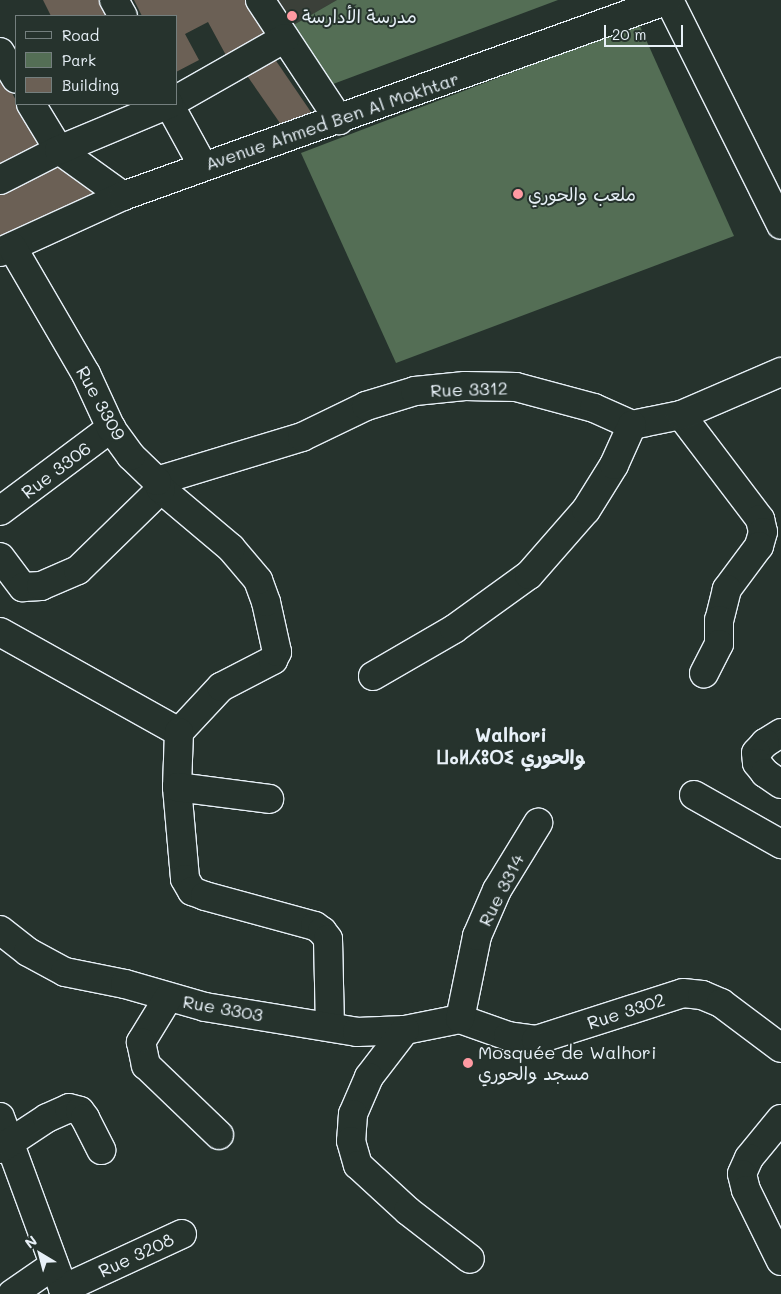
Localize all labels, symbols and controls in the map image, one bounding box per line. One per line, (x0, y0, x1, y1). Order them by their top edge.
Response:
place label: مدرسة الأدارسة (302, 5, 417, 27)
marker: مدرسة الأدارسة (286, 10, 298, 22)
legend (15, 15, 178, 105)
scale bar (606, 15, 685, 47)
text: 20 m (612, 24, 646, 44)
text: Road (62, 25, 99, 45)
text: Park (62, 50, 96, 70)
street label: Avenue Ahmed Ben Al Mokhtar (202, 67, 462, 175)
text: Building (62, 75, 119, 95)
place label: ملعب والحوري (528, 183, 636, 205)
marker: ملعب والحوري (512, 188, 524, 200)
street label: Rue 3309 (72, 362, 130, 444)
street label: Rue 3312 (430, 377, 508, 401)
street label: Rue 3306 (17, 437, 95, 503)
district label: Walhori ⵡⴰⵍⵃⵓⵔⵉ والحوري (436, 724, 586, 768)
street label: Rue 3314 (474, 850, 528, 930)
street label: Rue 3302 (584, 988, 668, 1034)
street label: Rue 3303 (181, 990, 265, 1026)
place label: Mosquée de Walhori مسجد والحوري (478, 1042, 656, 1084)
marker: Mosquée de Walhori مسجد والحوري (462, 1057, 474, 1069)
street label: Rue 3208 (95, 1228, 177, 1282)
north arrow (15, 1229, 65, 1279)
text: N (21, 1231, 41, 1252)

